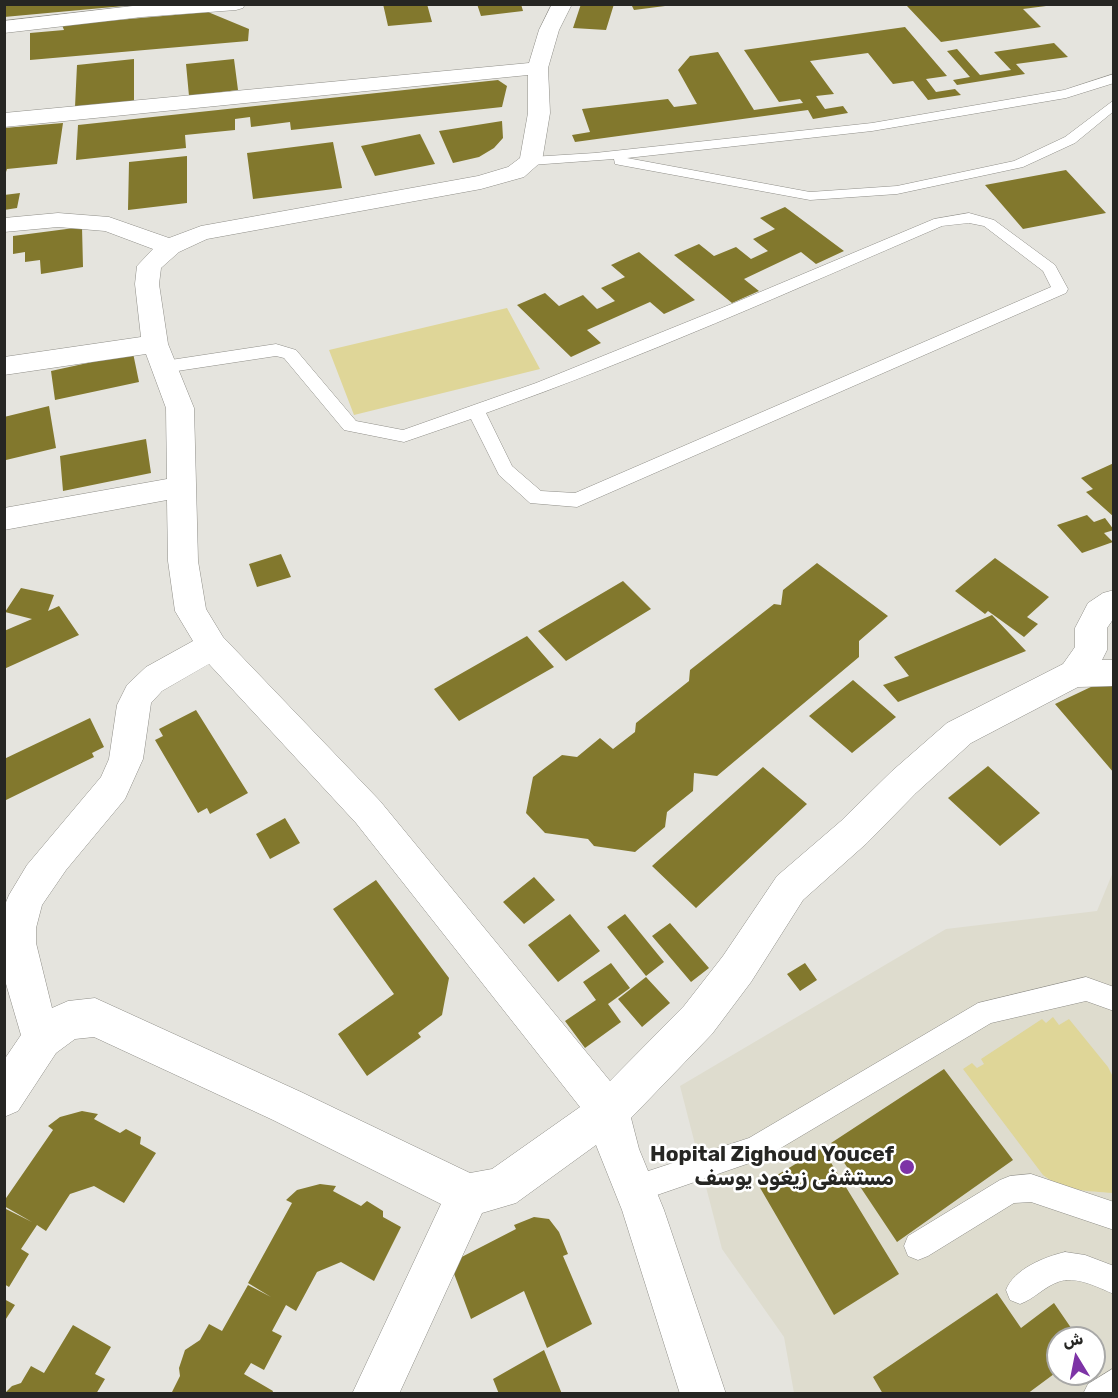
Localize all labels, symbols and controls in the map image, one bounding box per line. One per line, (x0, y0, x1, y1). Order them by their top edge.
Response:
place label: Hopital Zighoud Youcef مستشفى زيغود يوسف (650, 1142, 894, 1192)
marker: Hopital Zighoud Youcef مستشفى زيغود يوسف (898, 1158, 916, 1176)
north arrow (1046, 1326, 1106, 1386)
text: ش (1061, 1329, 1085, 1351)

